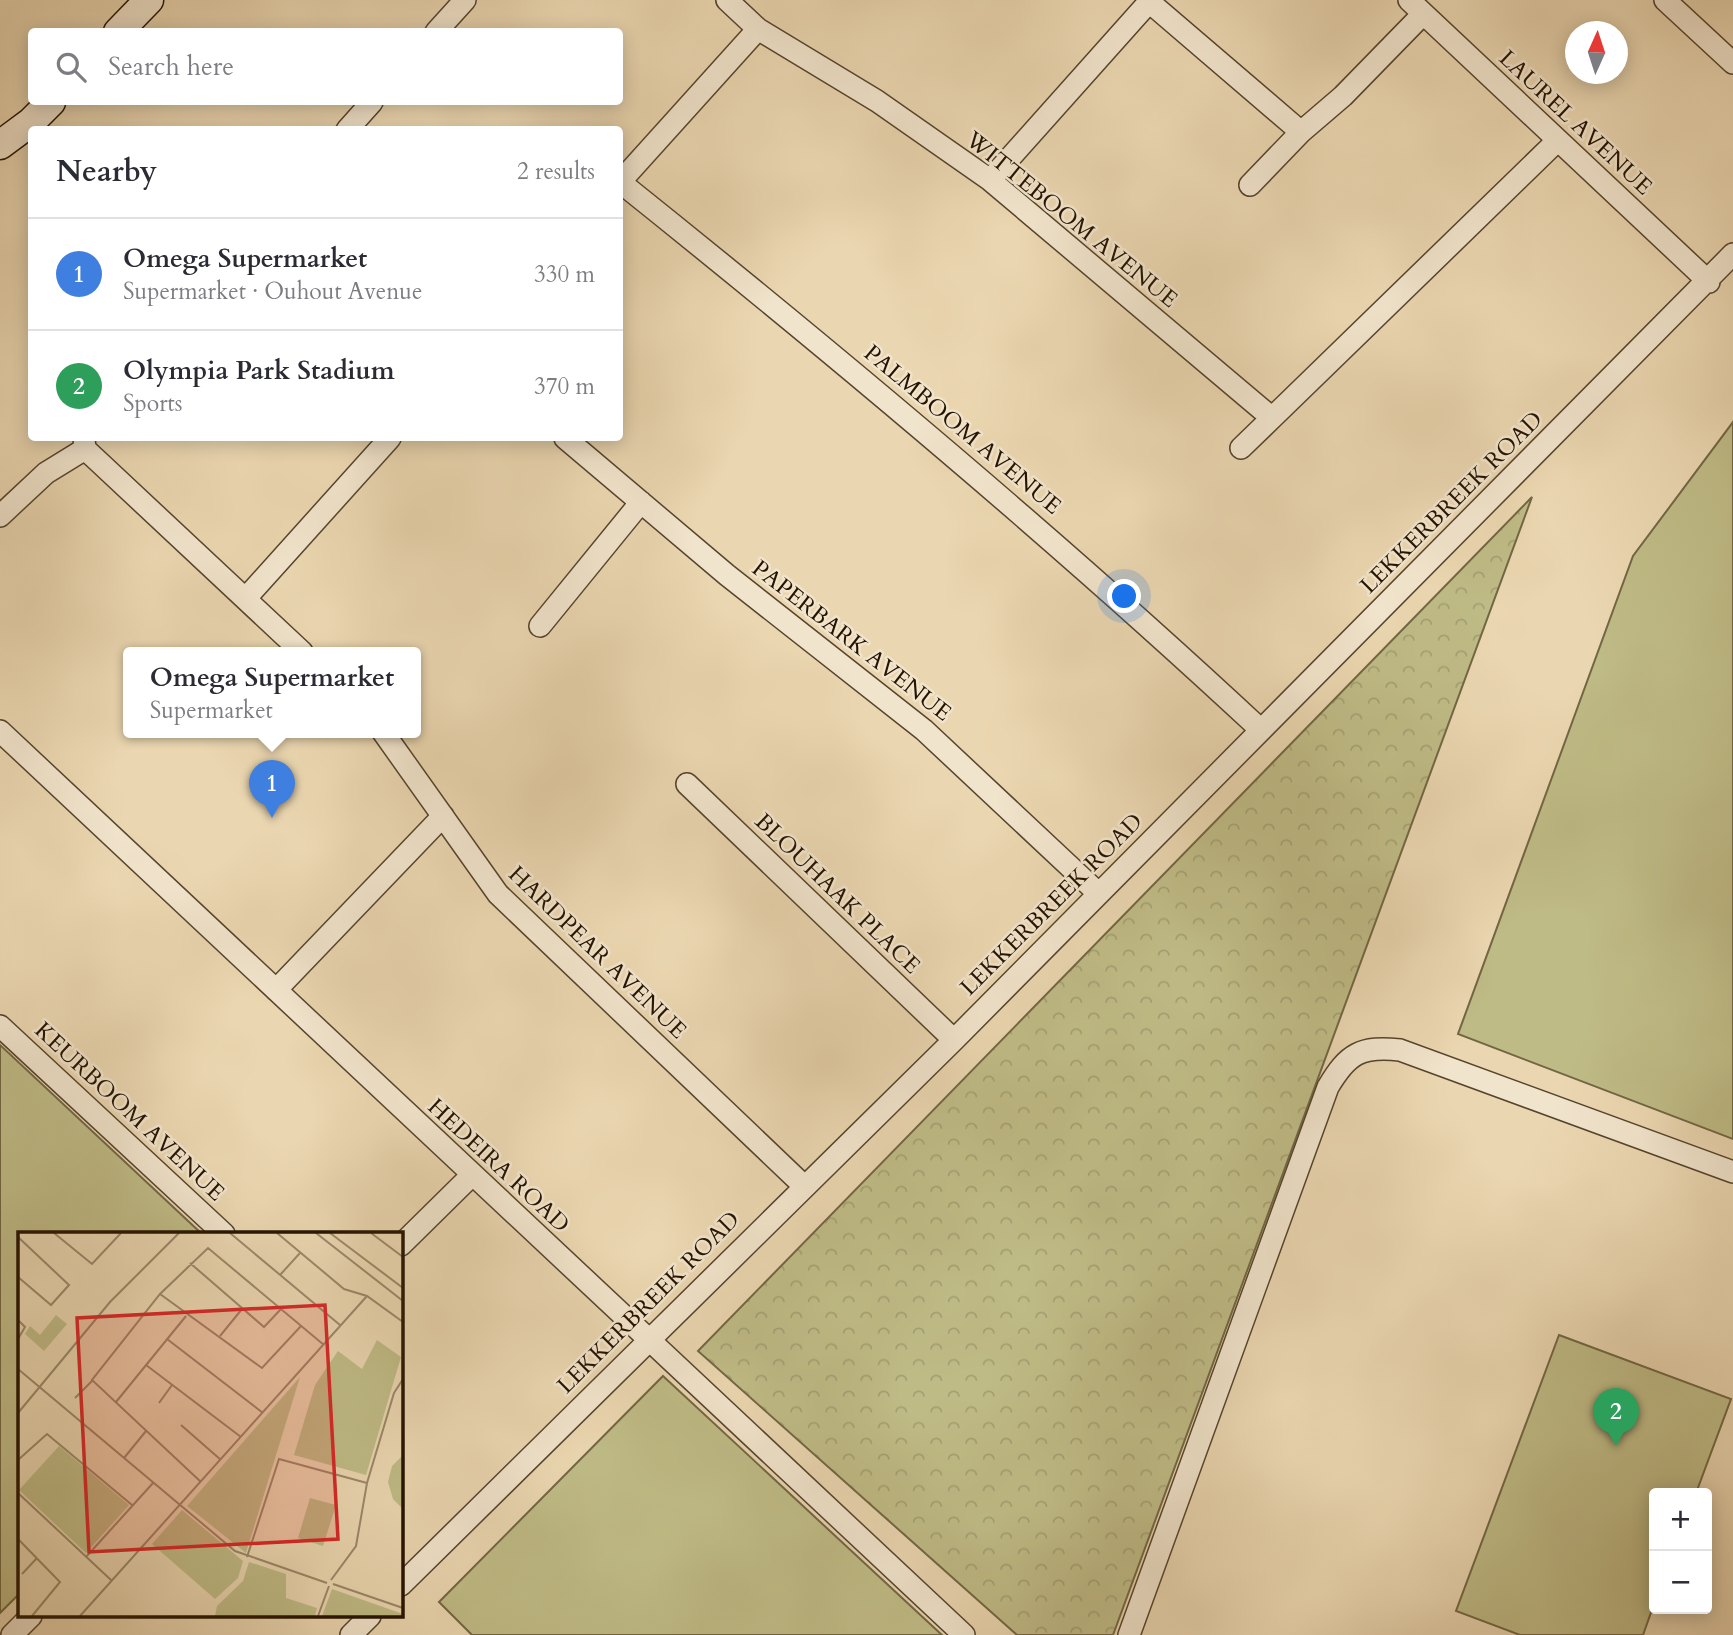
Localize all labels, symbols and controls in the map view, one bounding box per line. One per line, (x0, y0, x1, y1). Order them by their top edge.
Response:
north arrow (1565, 21, 1628, 84)
search box (28, 28, 623, 105)
street label: LAUREL AVENUE (1492, 43, 1659, 202)
icon: search (52, 48, 90, 86)
text: Search here (108, 49, 234, 84)
street label: WITTEBOOM AVENUE (958, 123, 1184, 315)
text: Nearby (56, 151, 157, 192)
text: 2 results (517, 156, 595, 187)
text: Omega Supermarket (123, 241, 367, 276)
text: 1 (73, 259, 85, 290)
text: 330 m (534, 259, 595, 290)
text: Supermarket · Ouhout Avenue (123, 276, 422, 307)
street label: PALMBOOM AVENUE (857, 338, 1068, 521)
text: Olympia Park Stadium (123, 353, 395, 388)
text: 2 (73, 371, 85, 402)
text: 370 m (534, 371, 595, 402)
text: Sports (123, 388, 183, 419)
street label: LEKKERBREEK ROAD (1353, 404, 1549, 600)
street label: PAPERBARK AVENUE (746, 553, 958, 728)
your location (1107, 579, 1141, 613)
popup (123, 647, 421, 738)
text: Omega Supermarket (150, 660, 394, 695)
text: Supermarket (150, 695, 273, 726)
pin: 1 (249, 760, 295, 818)
street label: BLOUHAAK PLACE (748, 806, 927, 981)
street label: LEKKERBREEK ROAD (953, 806, 1149, 1002)
street label: HARDPEAR AVENUE (502, 859, 693, 1046)
street label: KEURBOOM AVENUE (28, 1015, 231, 1208)
street label: HEDEIRA ROAD (421, 1091, 576, 1239)
street label: LEKKERBREEK ROAD (550, 1204, 746, 1400)
inset map (18, 1232, 402, 1618)
pin: 2 (1593, 1388, 1639, 1446)
map controls (1649, 1488, 1712, 1614)
button: + (1649, 1488, 1712, 1551)
button: − (1649, 1551, 1712, 1614)

